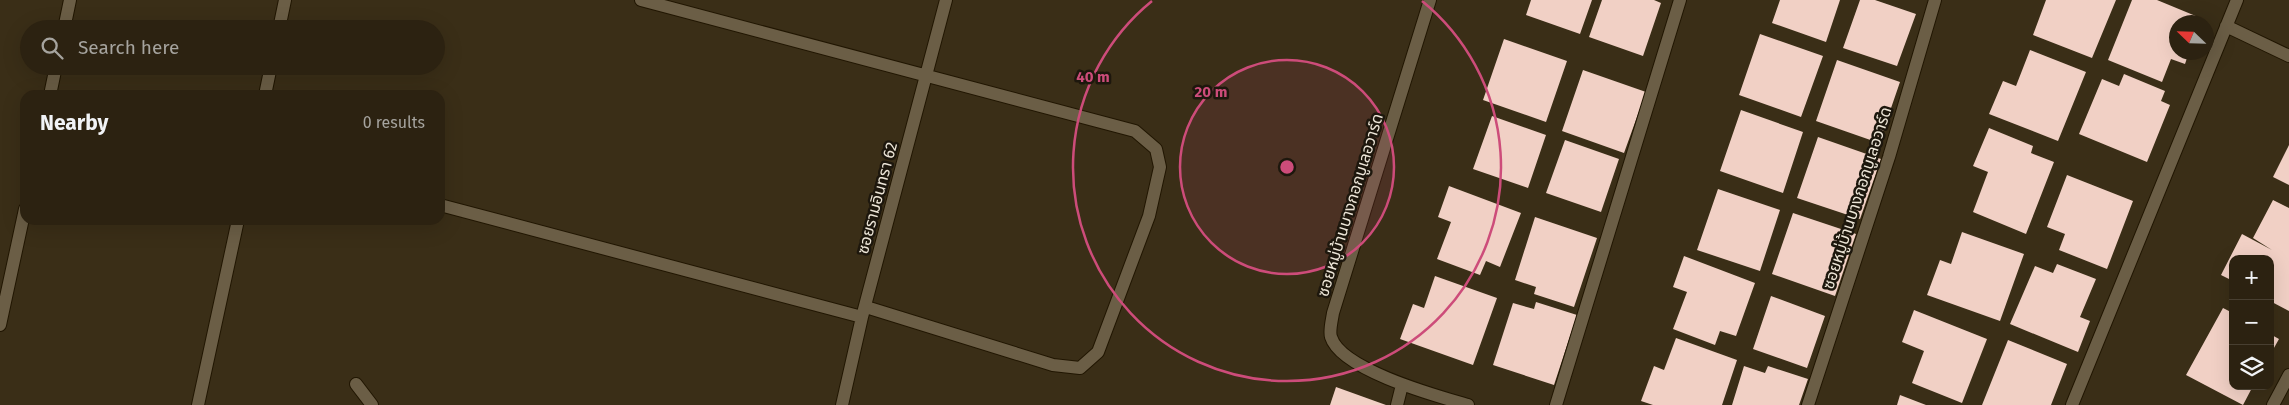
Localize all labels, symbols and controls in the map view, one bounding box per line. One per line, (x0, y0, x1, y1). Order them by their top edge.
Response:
north arrow (2169, 15, 2214, 60)
search box (20, 20, 445, 75)
icon: search (38, 34, 66, 62)
text: Search here (78, 36, 179, 59)
text: 40 m (1076, 68, 1110, 86)
text: 20 m (1195, 83, 1227, 101)
street label: ซอยหมู่บ้านบางกอกบูเลอวาร์ด (1819, 104, 1895, 292)
text: Nearby (40, 110, 108, 136)
street label: ซอยหมู่บ้านบางกอกบูเลอวาร์ด (1313, 111, 1387, 299)
text: 0 results (363, 113, 425, 132)
street label: ซอยรามอินทรา 62 (853, 140, 901, 256)
centre of rings (1278, 158, 1296, 176)
map controls (2229, 255, 2274, 390)
button: + (2229, 255, 2274, 300)
button: − (2229, 300, 2274, 345)
button: layers (2229, 345, 2274, 390)

